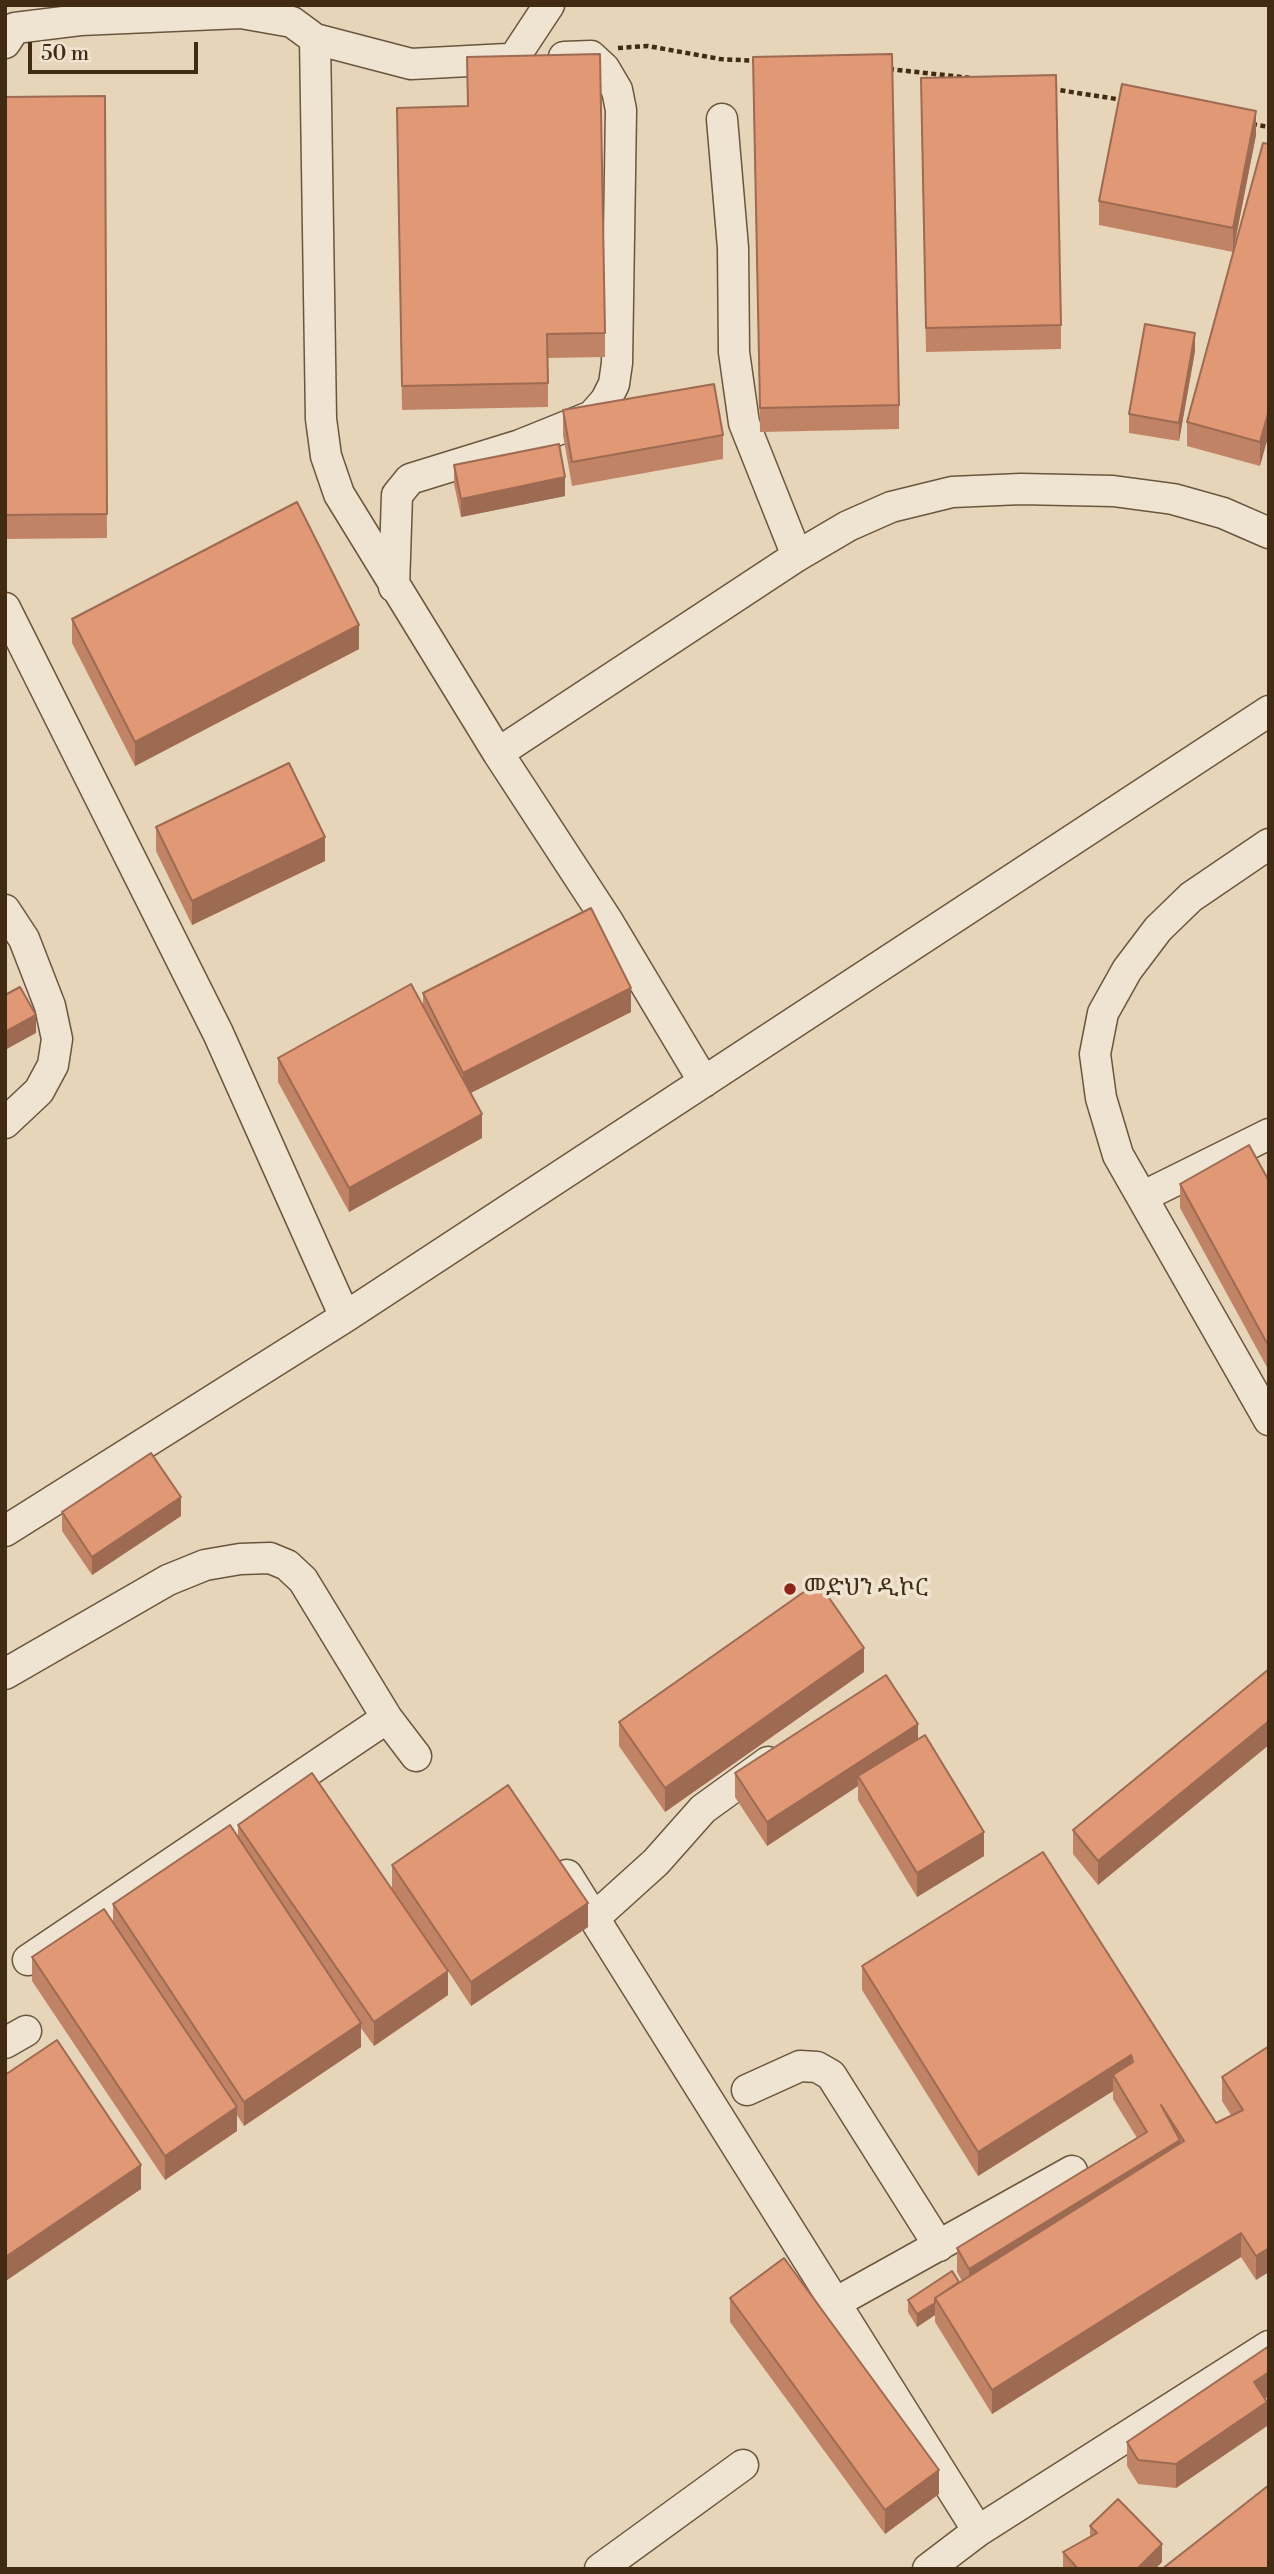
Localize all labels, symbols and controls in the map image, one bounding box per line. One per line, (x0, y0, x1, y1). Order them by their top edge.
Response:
scale bar (32, 28, 201, 72)
text: 50 m (41, 41, 89, 67)
place label: መድህን ዲኮር (804, 1575, 928, 1603)
marker: መድህን ዲኮር (782, 1581, 798, 1597)

